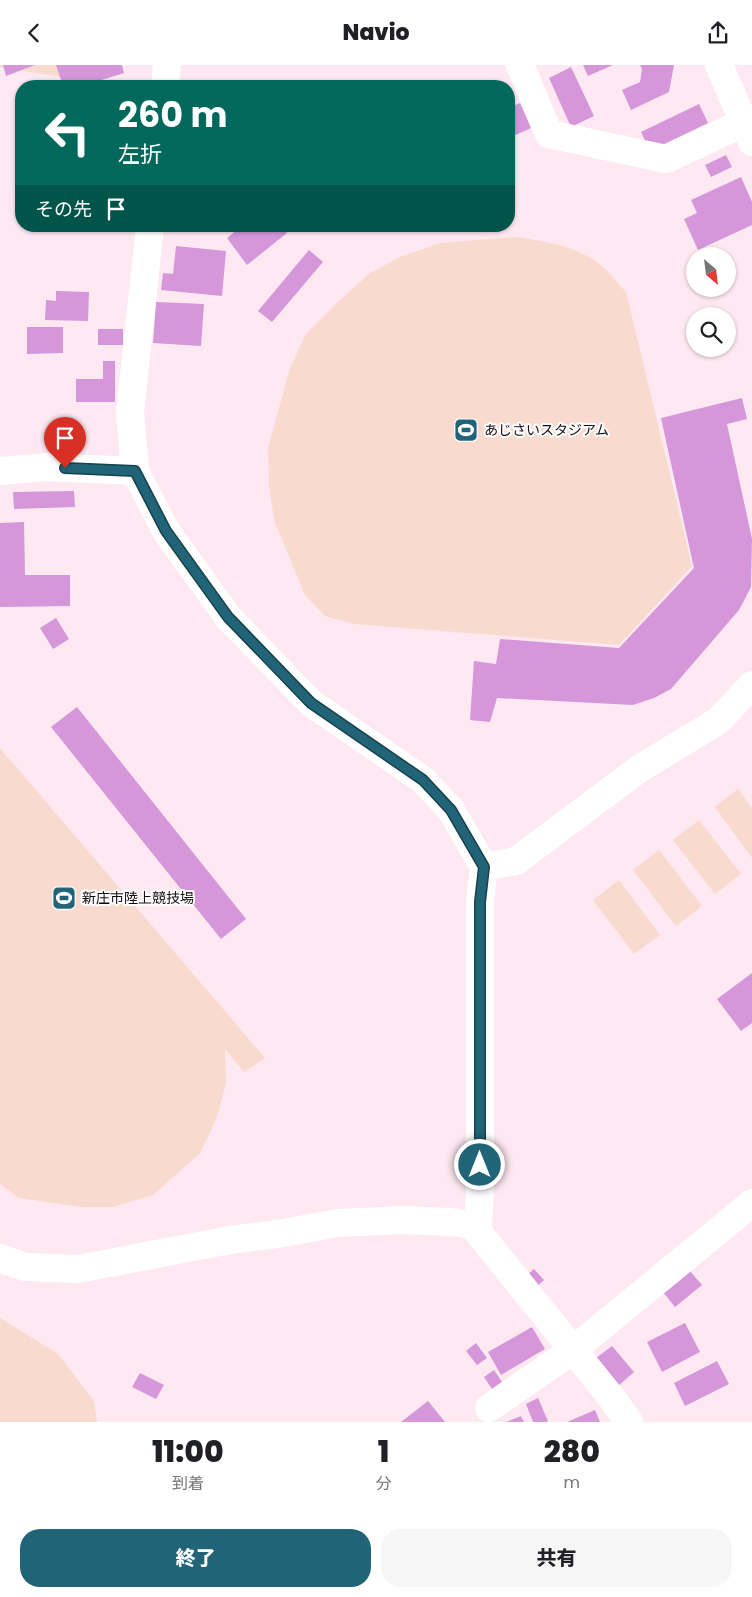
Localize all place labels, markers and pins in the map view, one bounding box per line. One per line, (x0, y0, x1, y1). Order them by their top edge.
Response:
pin (44, 417, 86, 468)
sports icon: あじさいスタジアム (453, 417, 479, 443)
place label: あじさいスタジアム (484, 420, 609, 440)
sports icon: 新庄市陸上競技場 (51, 885, 77, 911)
place label: 新庄市陸上競技場 (82, 888, 194, 908)

